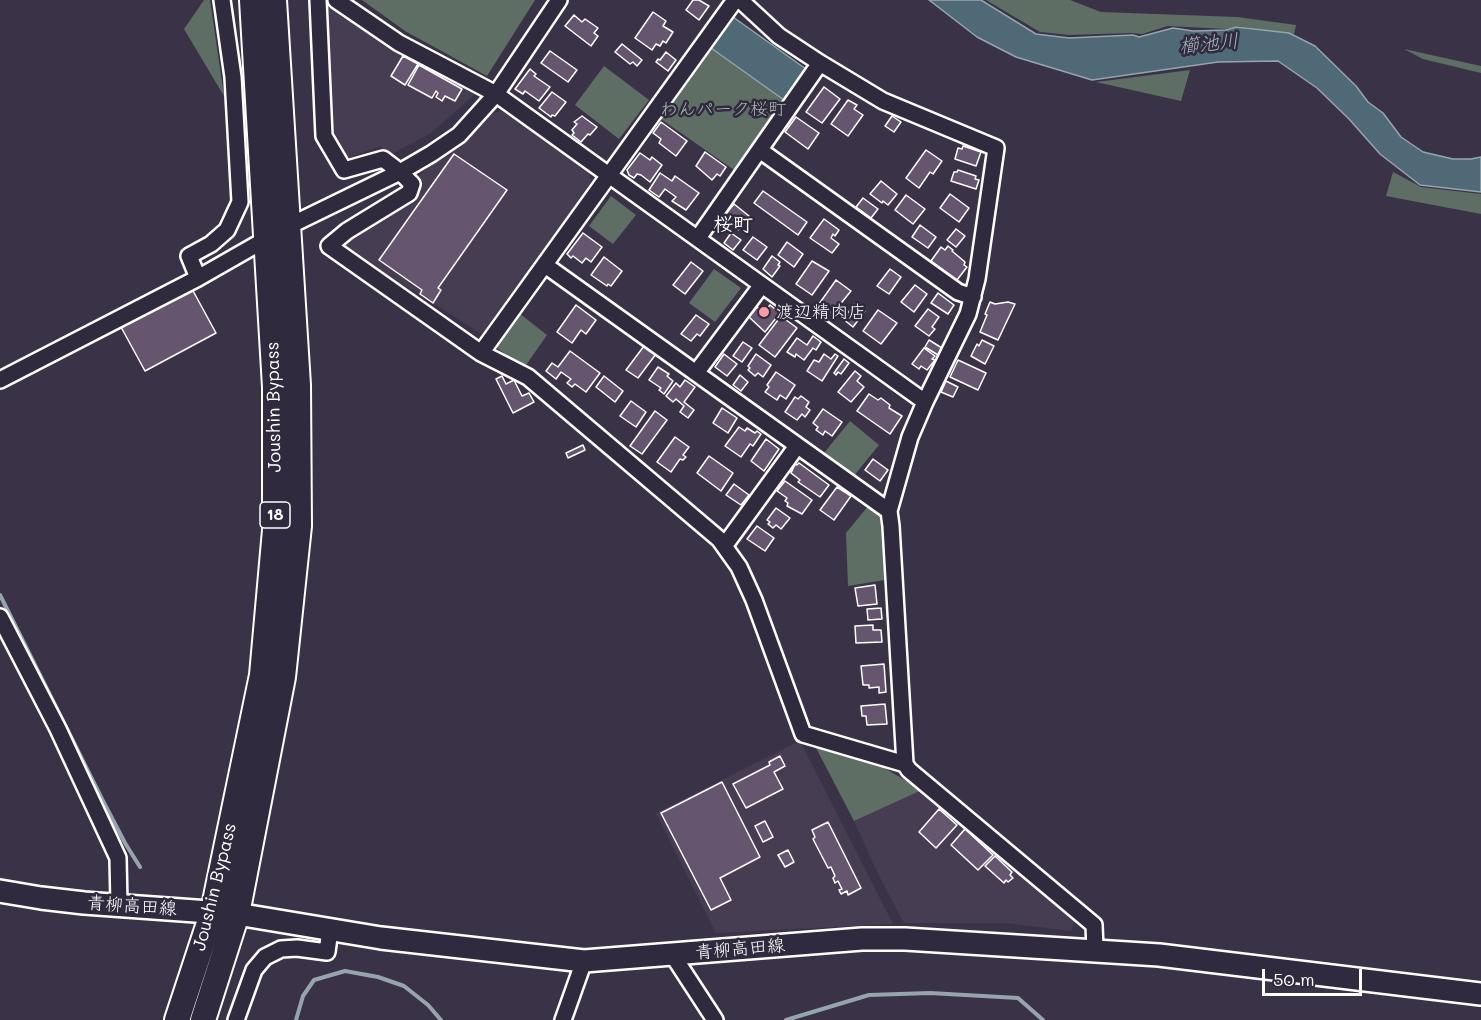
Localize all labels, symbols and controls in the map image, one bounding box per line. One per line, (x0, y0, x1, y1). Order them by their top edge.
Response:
water label: 櫛池川 (1178, 29, 1240, 59)
park label: わんパーク桜町 (660, 98, 786, 120)
district label: 桜町 (713, 213, 753, 237)
place label: 渡辺精肉店 (776, 301, 866, 323)
marker: 渡辺精肉店 (757, 305, 771, 319)
street label: Joushin Bypass (262, 341, 286, 473)
road number: 18 (260, 502, 290, 528)
street label: Joushin Bypass (189, 821, 241, 953)
street label: 青柳高田線 (86, 892, 178, 920)
street label: 青柳高田線 (694, 934, 786, 964)
scale bar (1265, 957, 1366, 995)
text: 50 m (1273, 967, 1315, 991)

